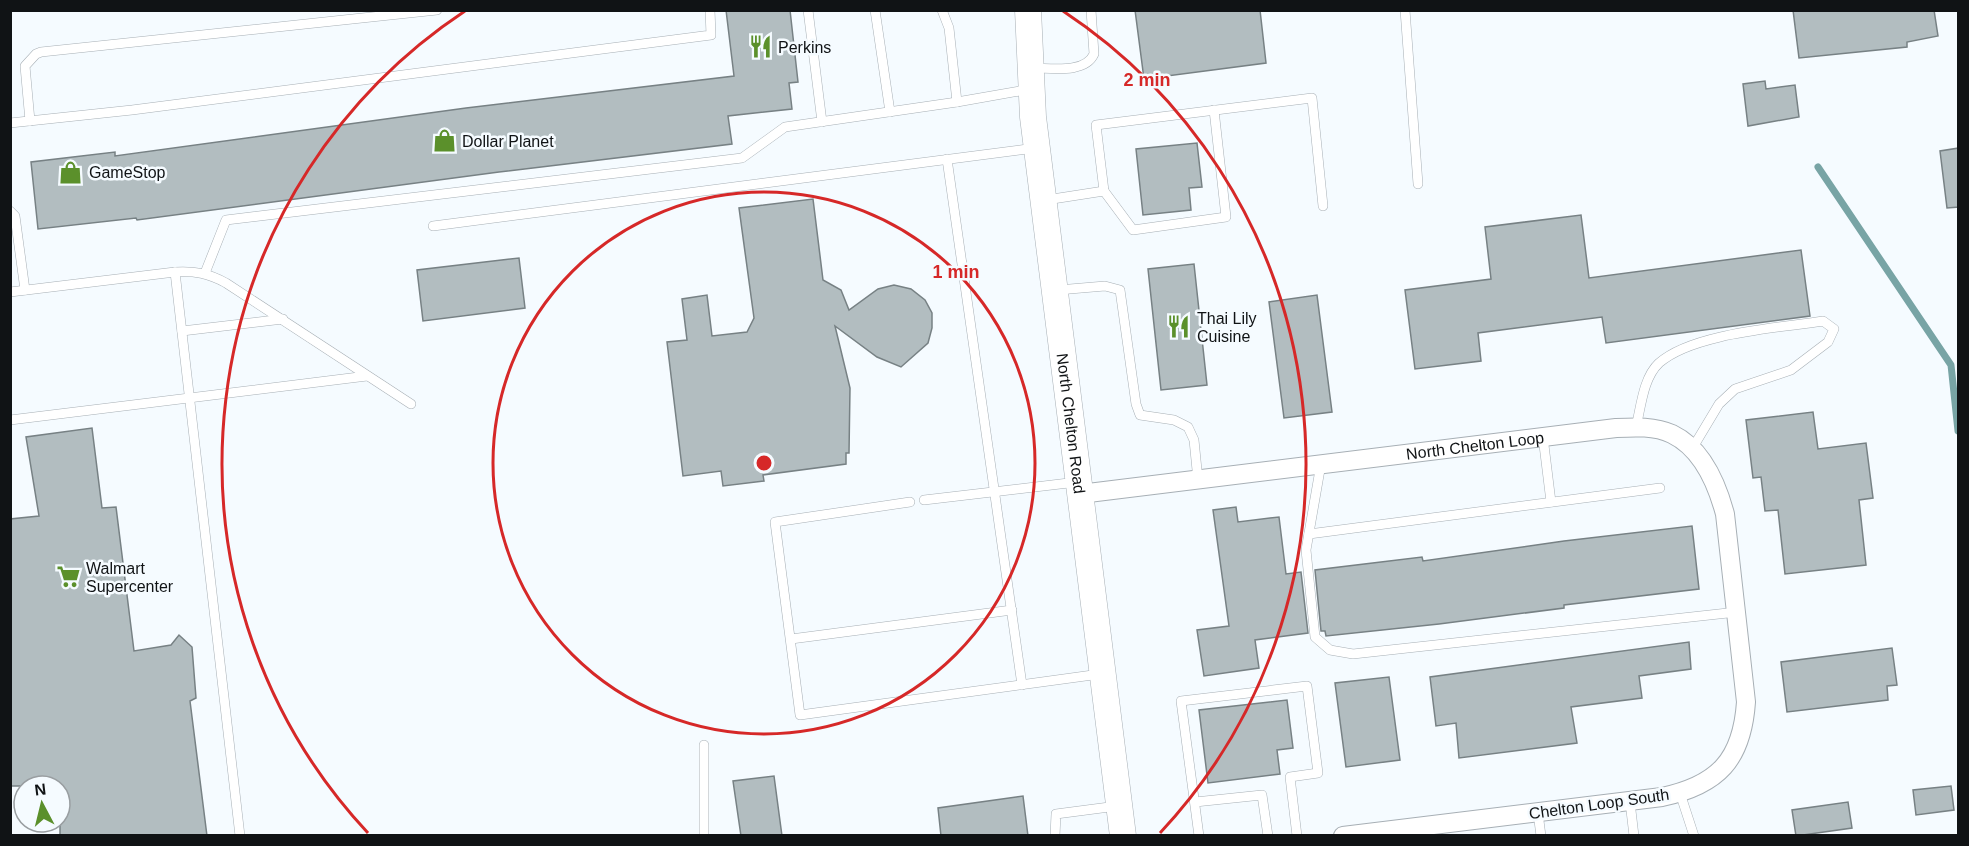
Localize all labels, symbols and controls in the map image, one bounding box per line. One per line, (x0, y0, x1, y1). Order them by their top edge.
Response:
restaurant icon: Perkins (747, 34, 773, 60)
place label: Perkins (778, 39, 831, 56)
text: 2 min (1123, 70, 1171, 90)
shop icon: Dollar Planet (431, 128, 457, 154)
place label: Dollar Planet (462, 133, 554, 150)
shop icon: GameStop (58, 159, 84, 185)
place label: GameStop (89, 164, 166, 181)
text: 1 min (932, 262, 980, 282)
place label: Thai Lily Cuisine (1197, 310, 1257, 345)
restaurant icon: Thai Lily Cuisine (1166, 314, 1192, 340)
street label: North Chelton Road (1054, 352, 1089, 495)
street label: North Chelton Loop (1405, 428, 1545, 462)
centre of rings (754, 453, 774, 473)
place label: Walmart Supercenter (86, 560, 174, 595)
supermarket icon: Walmart Supercenter (55, 564, 81, 590)
north arrow (12, 774, 72, 834)
text: N (33, 780, 47, 799)
street label: Chelton Loop South (1528, 786, 1670, 822)

